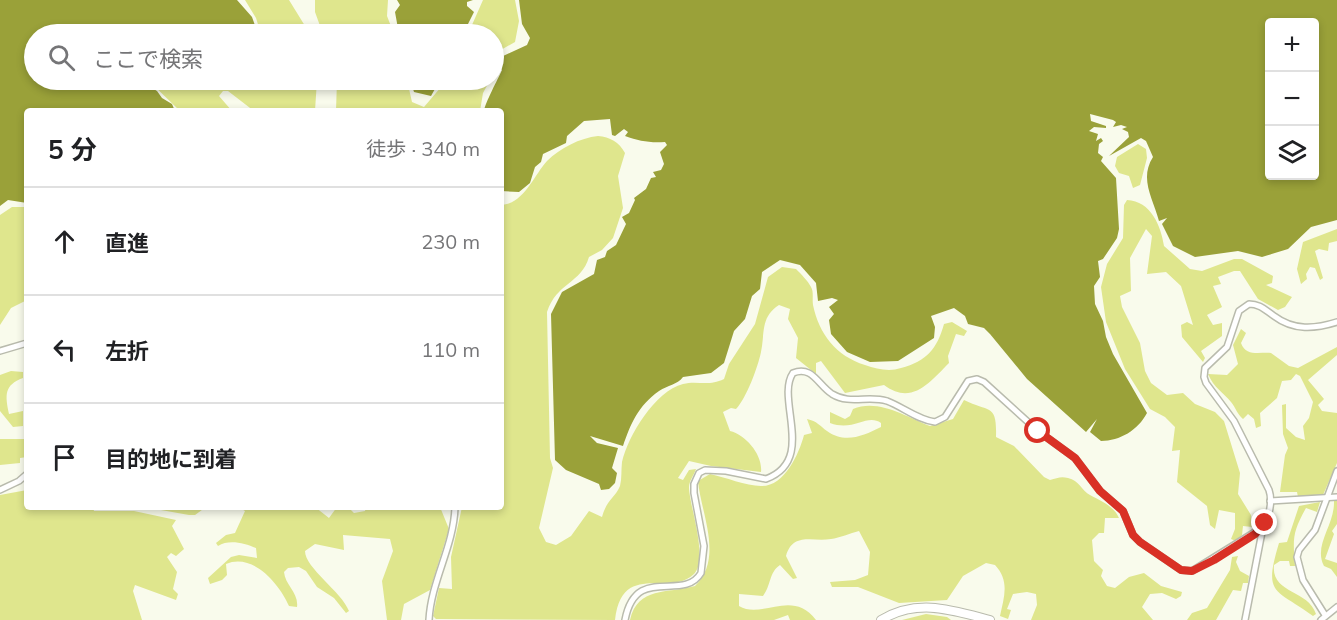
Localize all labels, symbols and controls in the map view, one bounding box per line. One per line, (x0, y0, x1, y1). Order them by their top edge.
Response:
map controls (1265, 18, 1319, 180)
button: + (1265, 18, 1319, 72)
search box (24, 24, 504, 90)
icon: search (45, 41, 78, 74)
text: ここで検索 (93, 45, 203, 73)
button: − (1265, 72, 1319, 126)
button: layers (1265, 126, 1319, 180)
text: 5 分 (48, 133, 97, 166)
text: 徒歩 · 340 m (366, 136, 480, 161)
icon: ahead (48, 225, 81, 258)
text: 直進 (105, 229, 149, 257)
text: 230 m (421, 229, 480, 254)
icon: left (48, 333, 81, 366)
text: 左折 (105, 337, 149, 365)
text: 110 m (421, 337, 480, 362)
route start (1024, 417, 1050, 443)
icon: arrive (48, 441, 81, 474)
text: 目的地に到着 (105, 445, 237, 473)
route end (1251, 509, 1277, 535)

